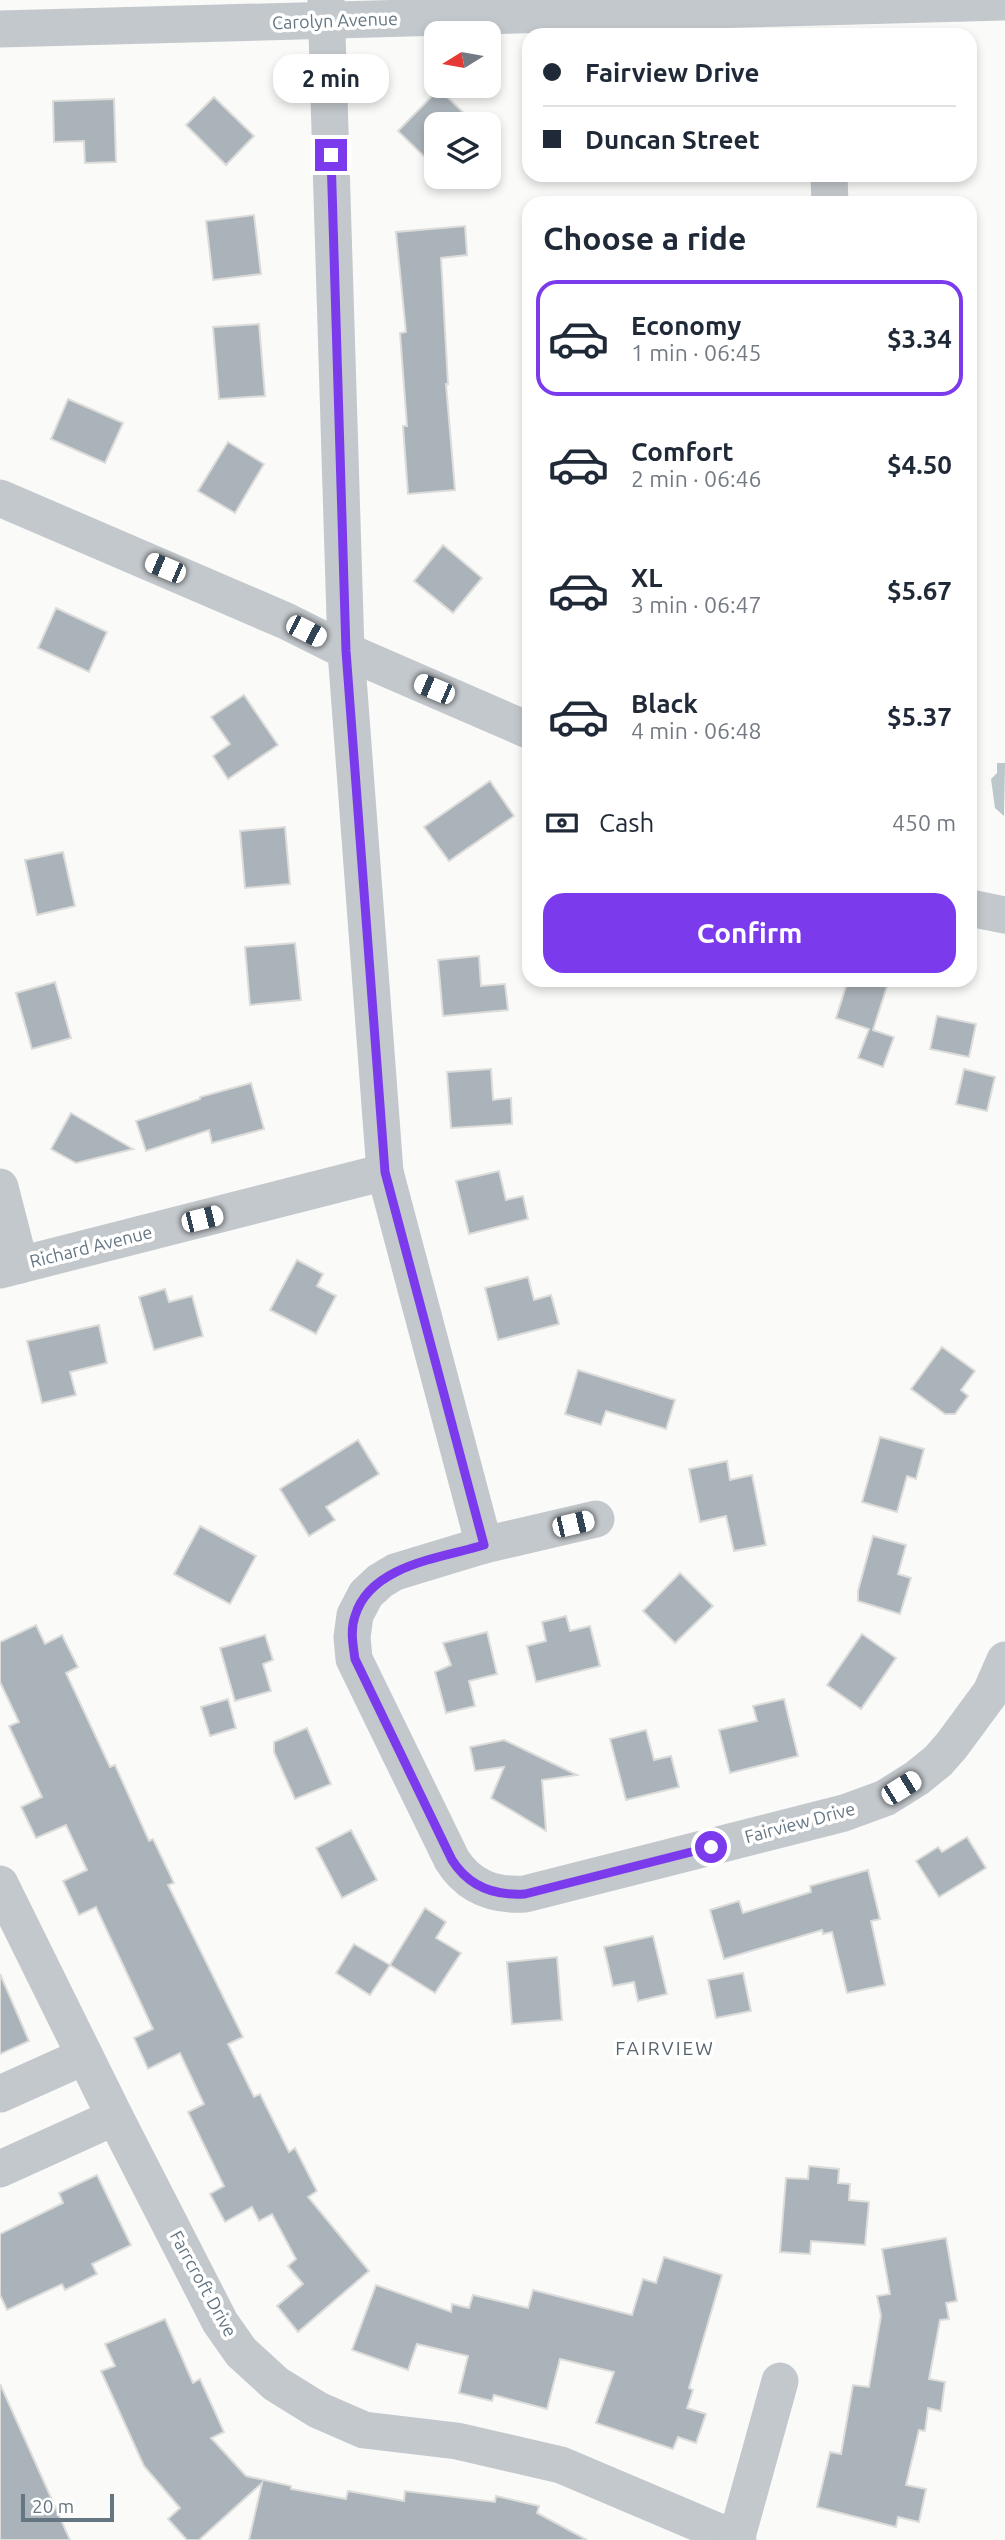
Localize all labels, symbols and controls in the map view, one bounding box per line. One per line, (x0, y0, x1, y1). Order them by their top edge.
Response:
street label: Carolyn Avenue (272, 8, 398, 32)
north arrow (424, 21, 500, 98)
map controls (424, 21, 501, 189)
callout: 2 min (273, 54, 389, 102)
text: Fairview Drive (585, 58, 759, 87)
text: 2 min (302, 66, 360, 91)
button: layers (424, 112, 501, 189)
text: Duncan Street (585, 125, 760, 154)
route end (315, 139, 347, 171)
text: Choose a ride (543, 220, 746, 256)
icon: car (547, 307, 610, 370)
text: Economy (631, 311, 741, 340)
text: $3.34 (887, 324, 952, 353)
text: 1 min · 06:45 (631, 340, 762, 365)
icon: car (547, 433, 610, 496)
text: Comfort (631, 437, 734, 466)
text: $4.50 (887, 450, 952, 479)
text: 2 min · 06:46 (631, 466, 762, 491)
car (142, 550, 189, 586)
icon: car (547, 559, 610, 622)
text: XL (631, 563, 662, 592)
text: $5.67 (887, 576, 952, 605)
text: 3 min · 06:47 (631, 592, 762, 617)
car (283, 612, 330, 650)
car (411, 671, 458, 707)
icon: car (547, 685, 610, 748)
text: Black (631, 689, 698, 718)
text: $5.37 (887, 702, 952, 731)
text: 4 min · 06:48 (631, 718, 762, 743)
icon: cash (543, 804, 581, 842)
text: Cash (599, 808, 654, 837)
text: 450 m (892, 810, 956, 835)
button: Confirm (543, 893, 956, 973)
car (180, 1204, 225, 1234)
street label: Richard Avenue (27, 1221, 154, 1271)
car (551, 1509, 596, 1539)
car (878, 1768, 925, 1808)
street label: Fairview Drive (742, 1798, 857, 1846)
route start (695, 1831, 727, 1863)
district label: FAIRVIEW (615, 2037, 715, 2059)
street label: Farrcroft Drive (167, 2227, 241, 2340)
scale bar (21, 2491, 114, 2523)
text: 20 m (32, 2495, 74, 2517)

